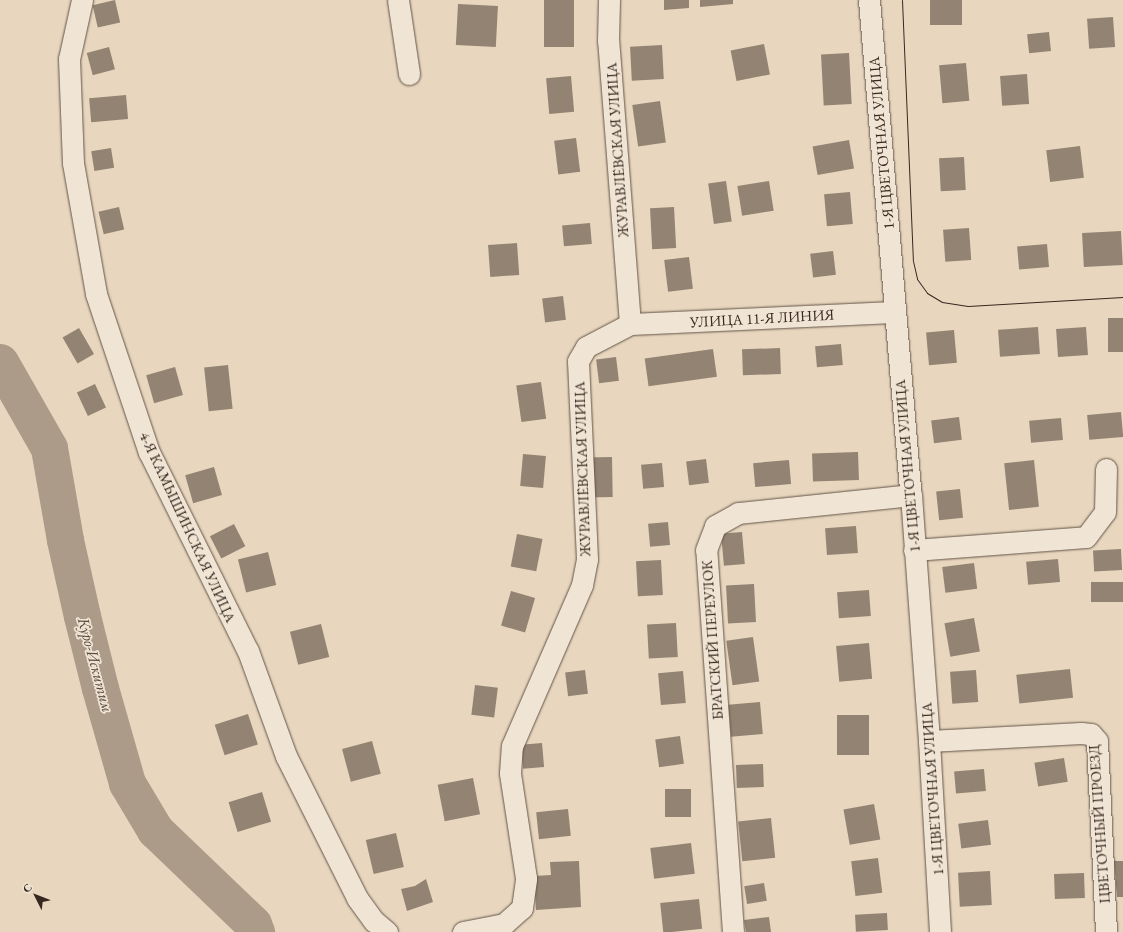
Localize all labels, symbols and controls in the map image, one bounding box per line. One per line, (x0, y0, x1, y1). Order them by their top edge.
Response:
street label: 1-Я ЦВЕТОЧНАЯ УЛИЦА (864, 56, 898, 230)
street label: ЖУРАВЛЁВСКАЯ УЛИЦА (602, 62, 632, 238)
street label: УЛИЦА 11-Я ЛИНИЯ (689, 305, 835, 331)
street label: 1-Я ЦВЕТОЧНАЯ УЛИЦА (890, 379, 924, 553)
street label: ЖУРАВЛЁВСКАЯ УЛИЦА (570, 381, 594, 557)
street label: 4-Я КАМЫШИНСКАЯ УЛИЦА (136, 429, 240, 625)
street label: БРАТСКИЙ ПЕРЕУЛОК (697, 559, 727, 721)
water label: Куро-Искитим (73, 616, 117, 714)
street label: 1-Я ЦВЕТОЧНАЯ УЛИЦА (917, 702, 947, 876)
street label: ЦВЕТОЧНЫЙ ПРОЕЗД (1084, 744, 1114, 904)
north arrow (16, 876, 56, 916)
text: С (19, 880, 35, 896)

